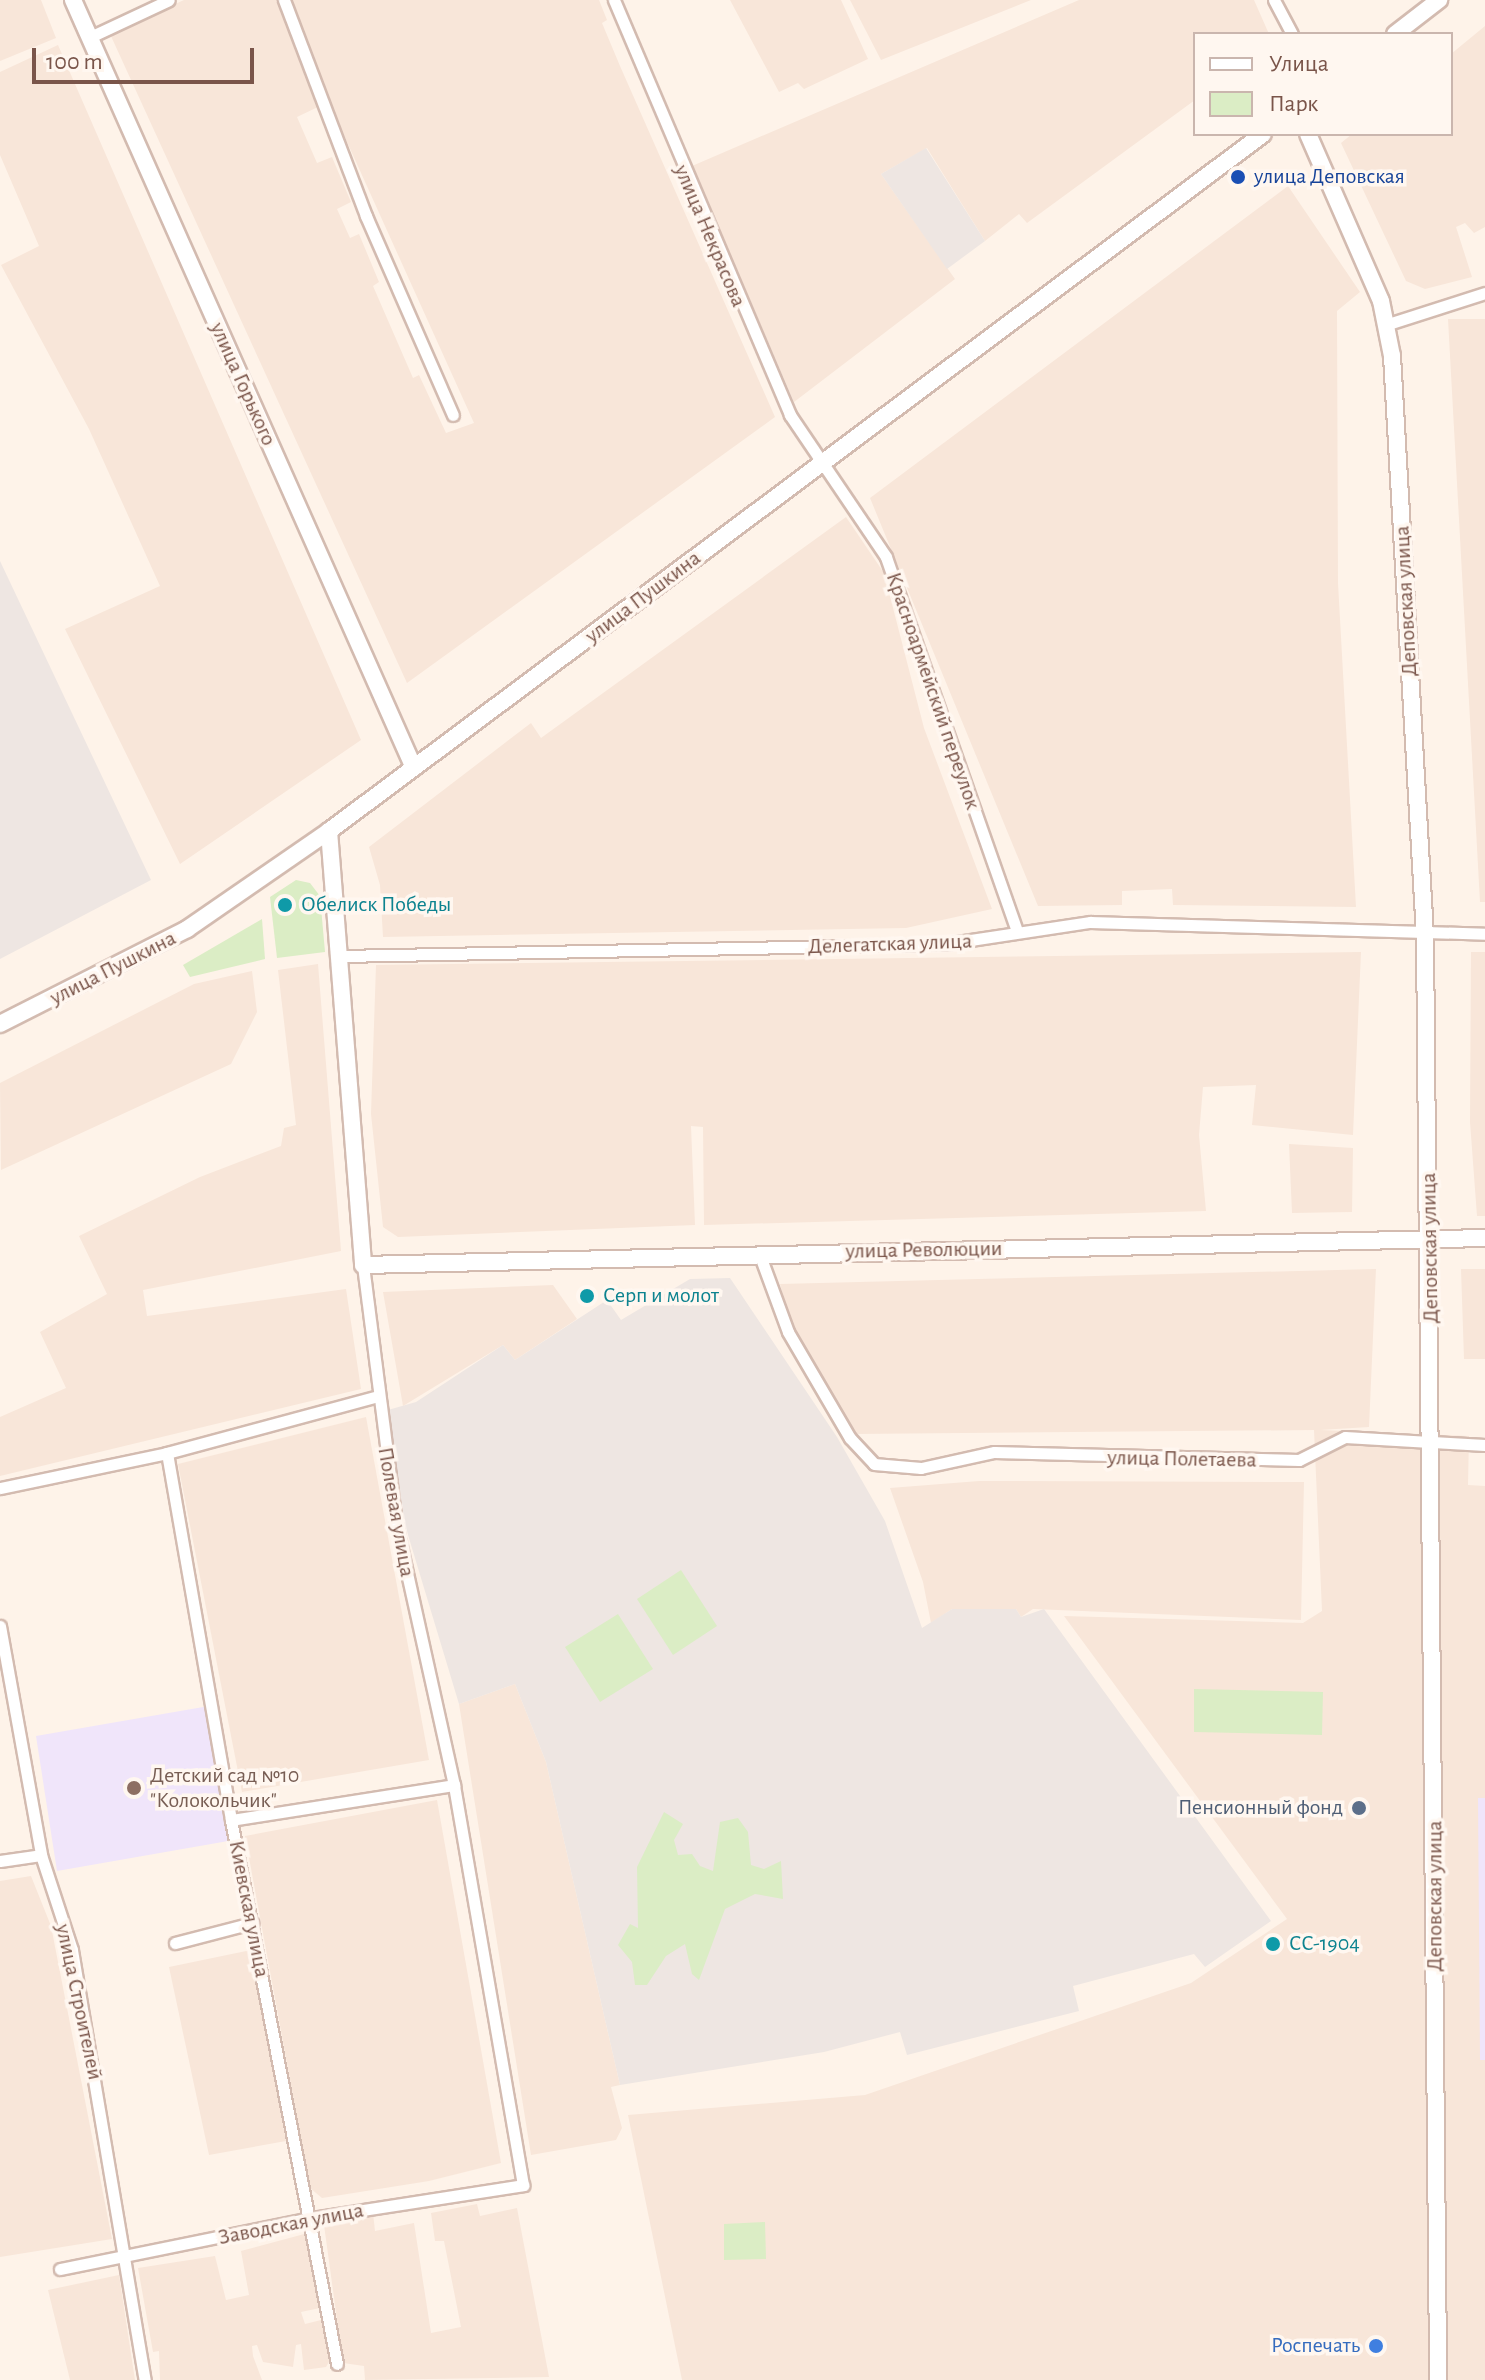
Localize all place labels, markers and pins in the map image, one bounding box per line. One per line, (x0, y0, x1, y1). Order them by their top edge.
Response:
place label: улица Деповская (1254, 164, 1405, 190)
marker: улица Деповская (1229, 168, 1247, 186)
place label: Обелиск Победы (301, 892, 451, 918)
marker: Обелиск Победы (276, 896, 294, 914)
place label: Серп и молот (603, 1283, 719, 1309)
marker: Серп и молот (578, 1287, 596, 1305)
place label: Детский сад №10 "Колокольчик" (150, 1762, 299, 1814)
marker: Детский сад №10 "Колокольчик" (125, 1779, 143, 1797)
place label: Пенсионный фонд (1178, 1795, 1343, 1821)
marker: Пенсионный фонд (1350, 1799, 1368, 1817)
place label: СС-1904 (1289, 1931, 1360, 1957)
marker: СС-1904 (1264, 1935, 1282, 1953)
place label: Роспечать (1271, 2333, 1360, 2359)
marker: Роспечать (1367, 2337, 1385, 2355)

